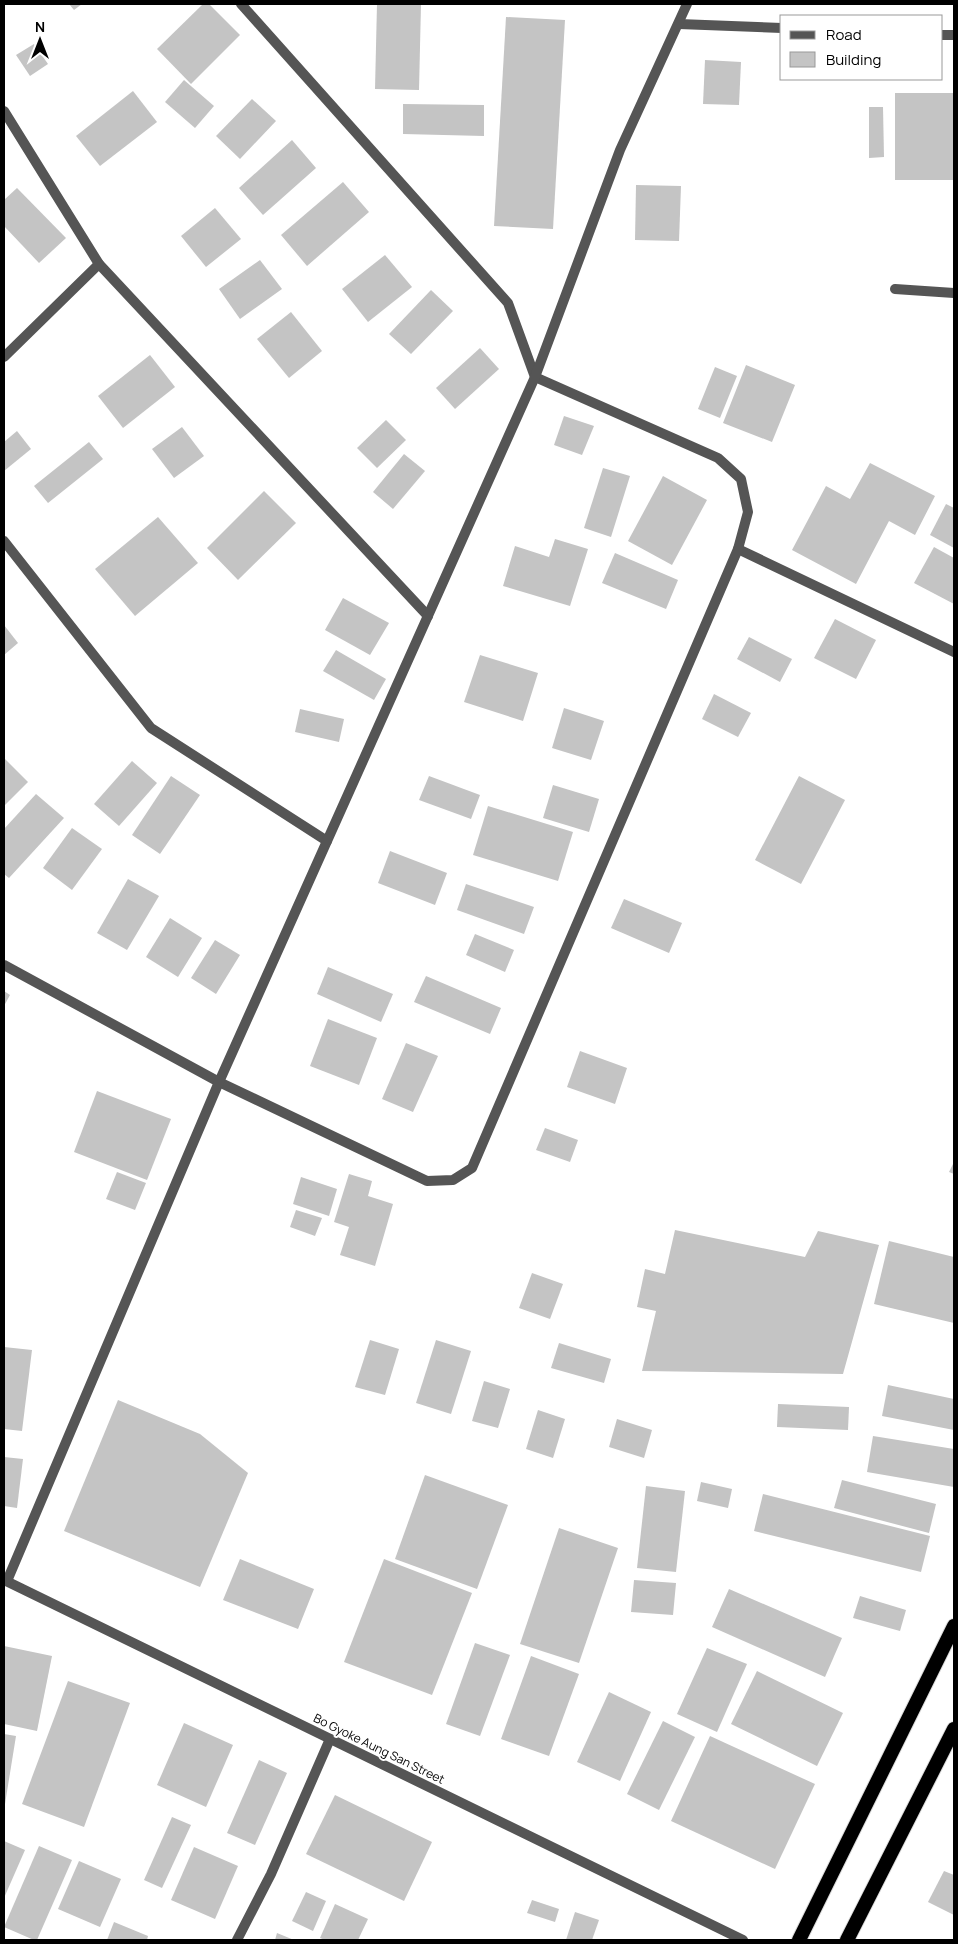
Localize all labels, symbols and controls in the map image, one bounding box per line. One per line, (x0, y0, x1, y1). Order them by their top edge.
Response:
north arrow (15, 15, 65, 65)
legend (780, 15, 943, 80)
text: N (35, 17, 45, 36)
text: Road (826, 24, 862, 45)
text: Building (826, 49, 881, 70)
street label: Bo Gyoke Aung San Street (311, 1709, 448, 1788)

